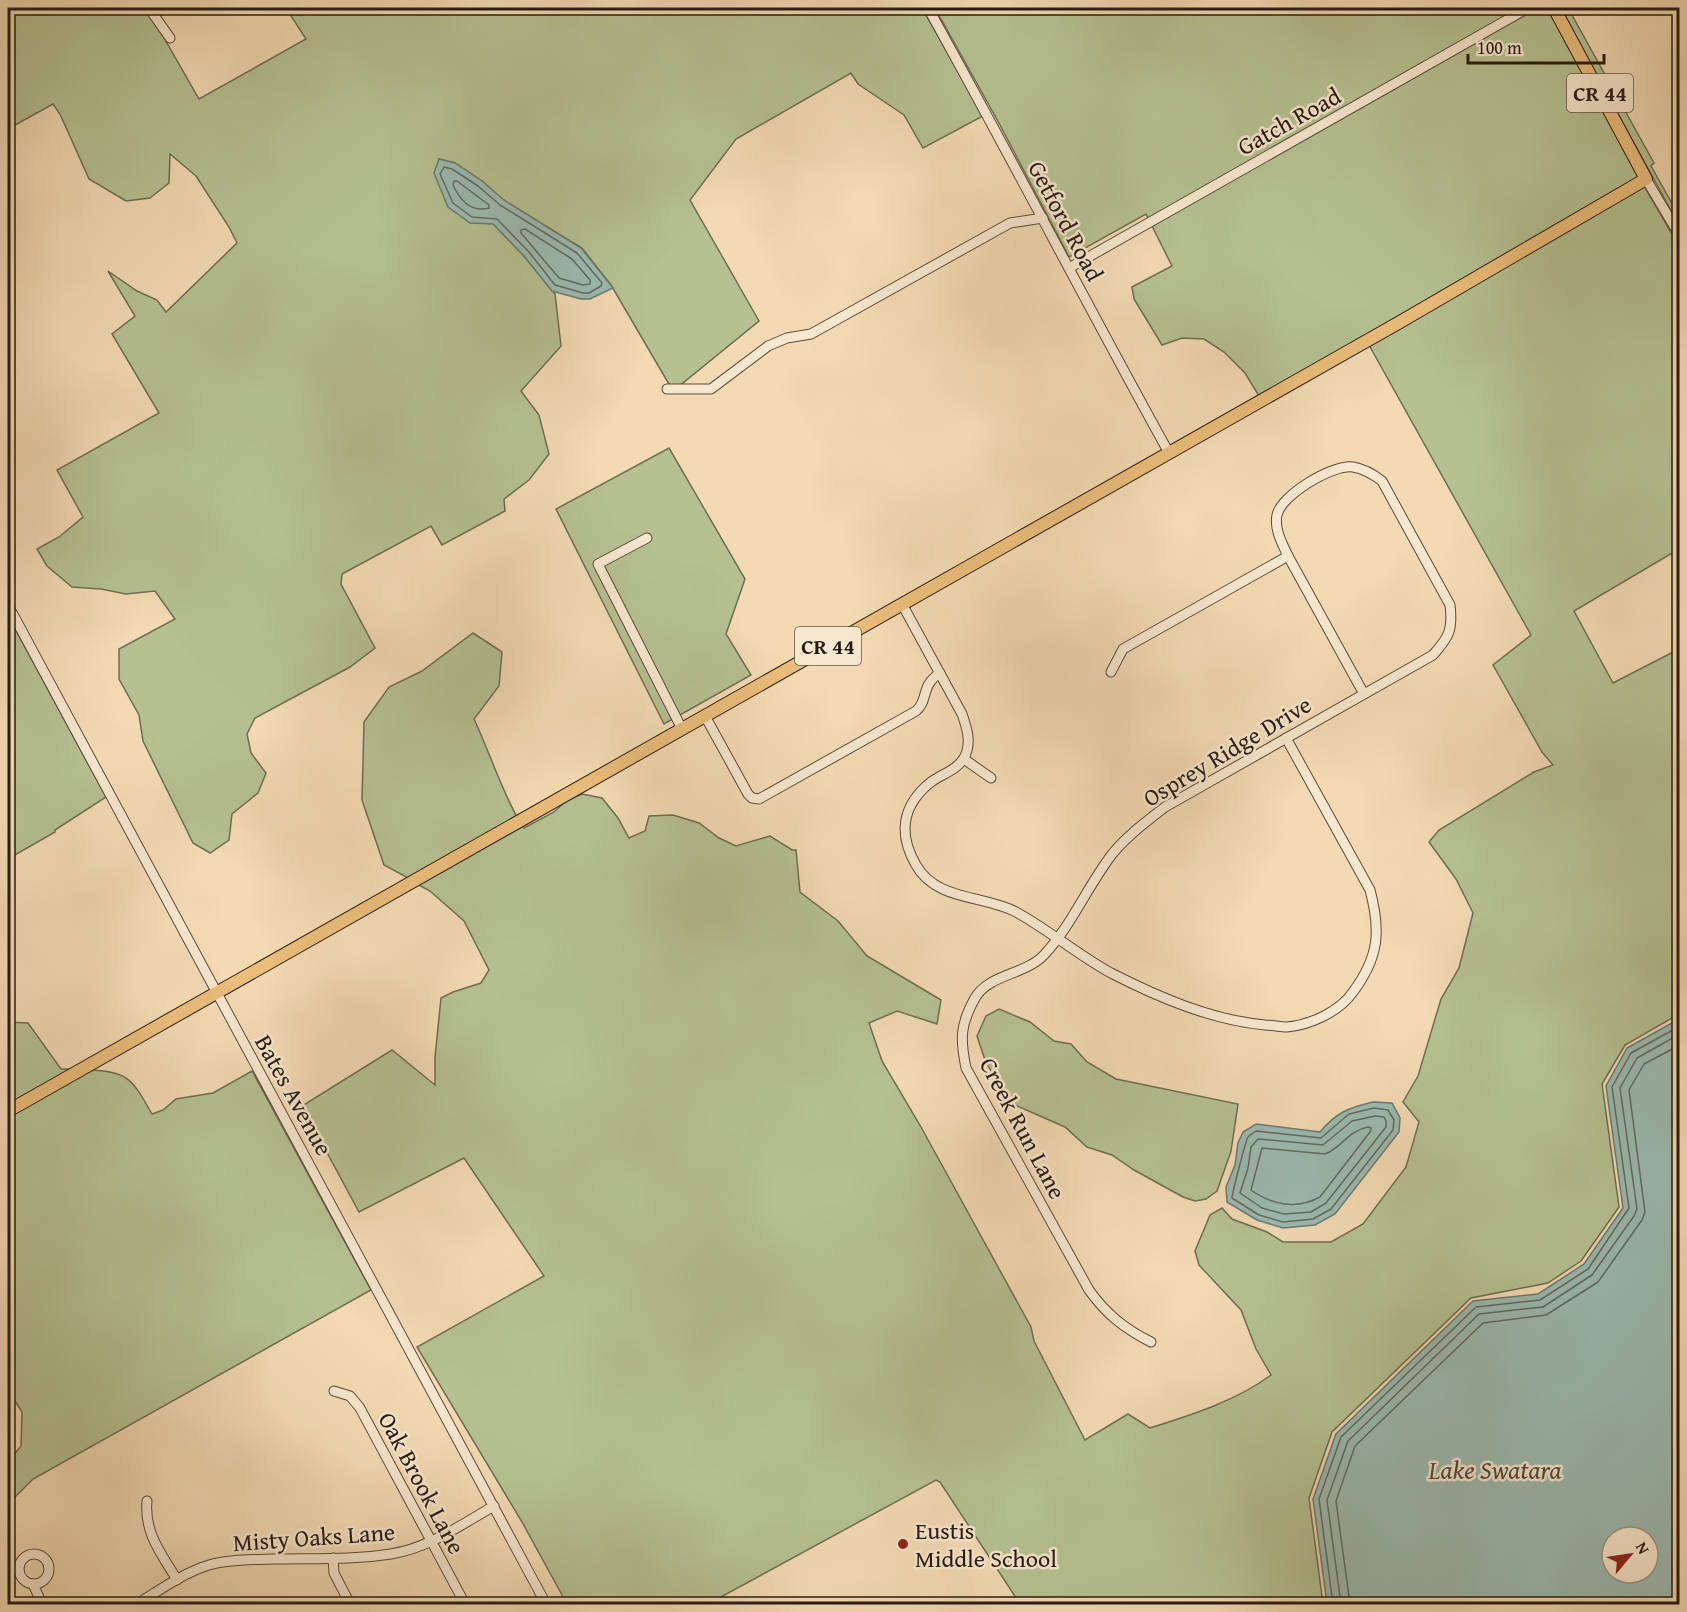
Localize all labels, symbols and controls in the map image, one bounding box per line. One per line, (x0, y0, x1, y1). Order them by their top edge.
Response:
scale bar (1468, 27, 1604, 65)
text: 100 m (1477, 34, 1522, 61)
road number: CR 44 (1567, 74, 1633, 112)
street label: Gatch Road (1231, 78, 1347, 164)
street label: Getford Road (1020, 155, 1112, 288)
road number: CR 44 (795, 627, 861, 665)
street label: Osprey Ridge Drive (1136, 687, 1318, 815)
street label: Bates Avenue (246, 1028, 342, 1162)
street label: Creek Run Lane (971, 1051, 1075, 1205)
street label: Oak Brook Lane (370, 1406, 474, 1560)
water label: Lake Swatara (1428, 1450, 1561, 1489)
place label: Eustis Middle School (915, 1513, 1057, 1576)
street label: Misty Oaks Lane (232, 1514, 396, 1560)
north arrow (1600, 1525, 1660, 1585)
marker: Eustis Middle School (896, 1537, 910, 1551)
text: N (1630, 1537, 1656, 1558)

